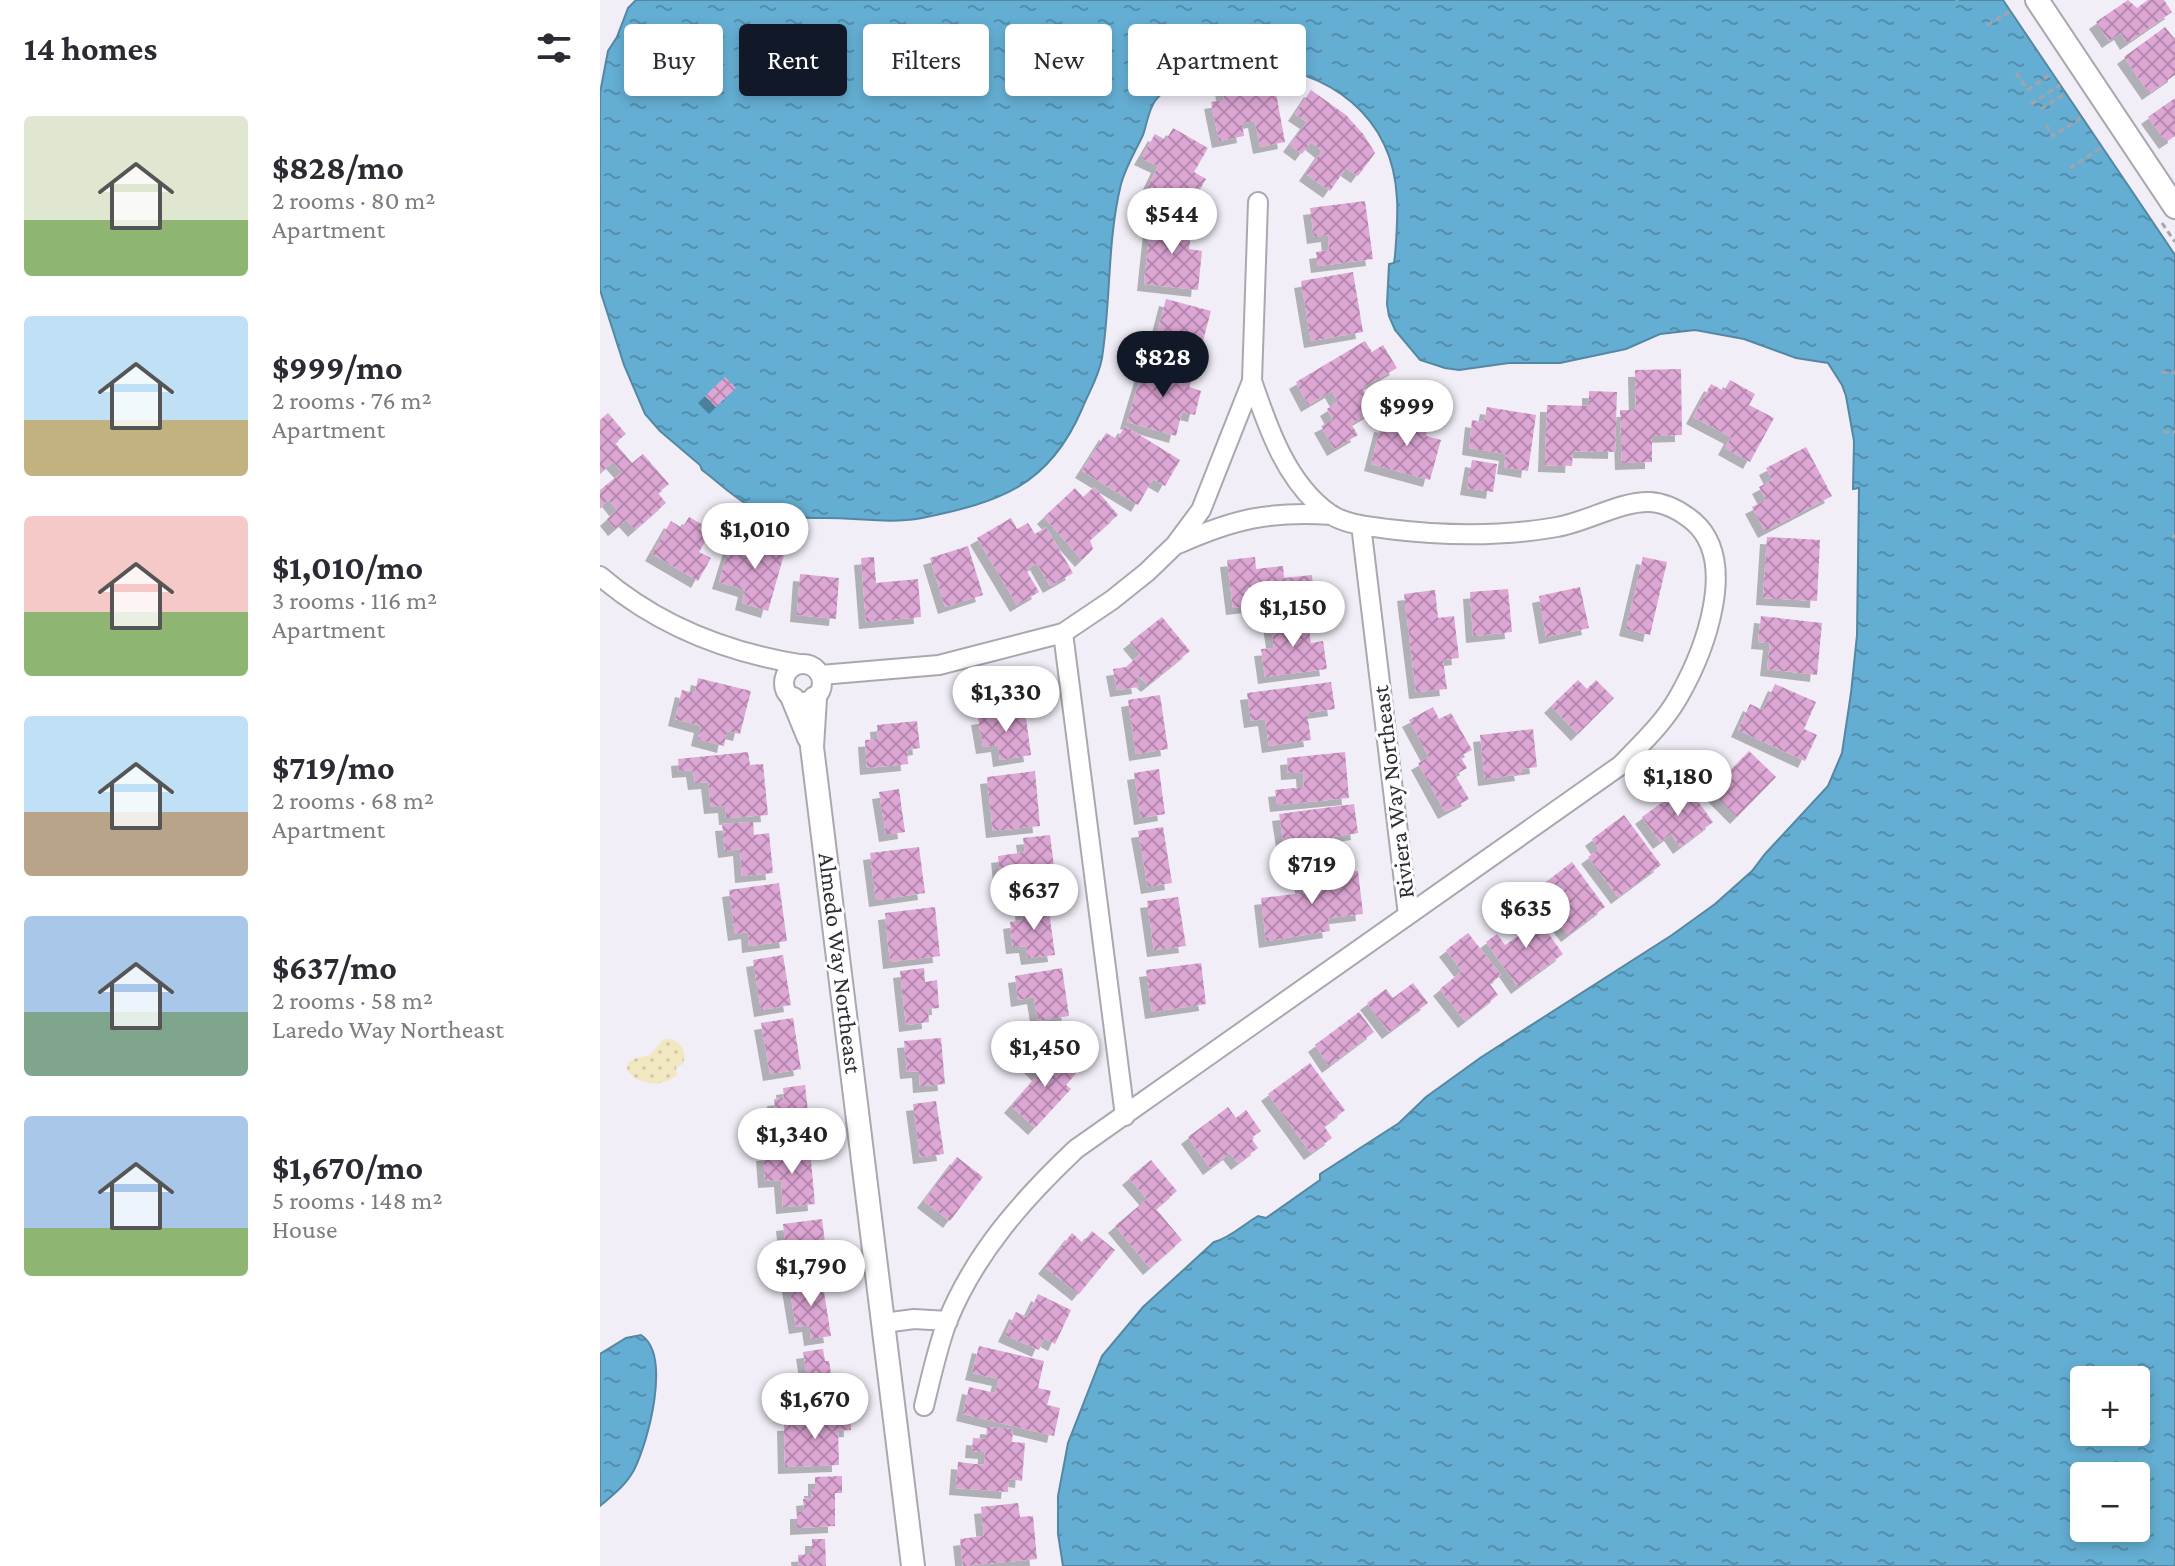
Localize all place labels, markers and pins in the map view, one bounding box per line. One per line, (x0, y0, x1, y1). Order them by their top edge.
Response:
pin: $544 (1125, 188, 1219, 256)
pin: $828 (1116, 331, 1210, 399)
pin: $999 (1360, 380, 1454, 448)
pin: $1,010 (690, 503, 820, 571)
pin: $1,150 (1228, 581, 1358, 649)
pin: $1,330 (941, 666, 1071, 734)
pin: $1,180 (1613, 750, 1743, 818)
pin: $719 (1265, 838, 1359, 906)
pin: $637 (987, 864, 1081, 932)
pin: $635 (1479, 882, 1573, 950)
pin: $1,450 (980, 1021, 1110, 1089)
pin: $1,340 (727, 1108, 857, 1176)
pin: $1,790 (746, 1240, 876, 1308)
pin: $1,670 (750, 1373, 880, 1441)

